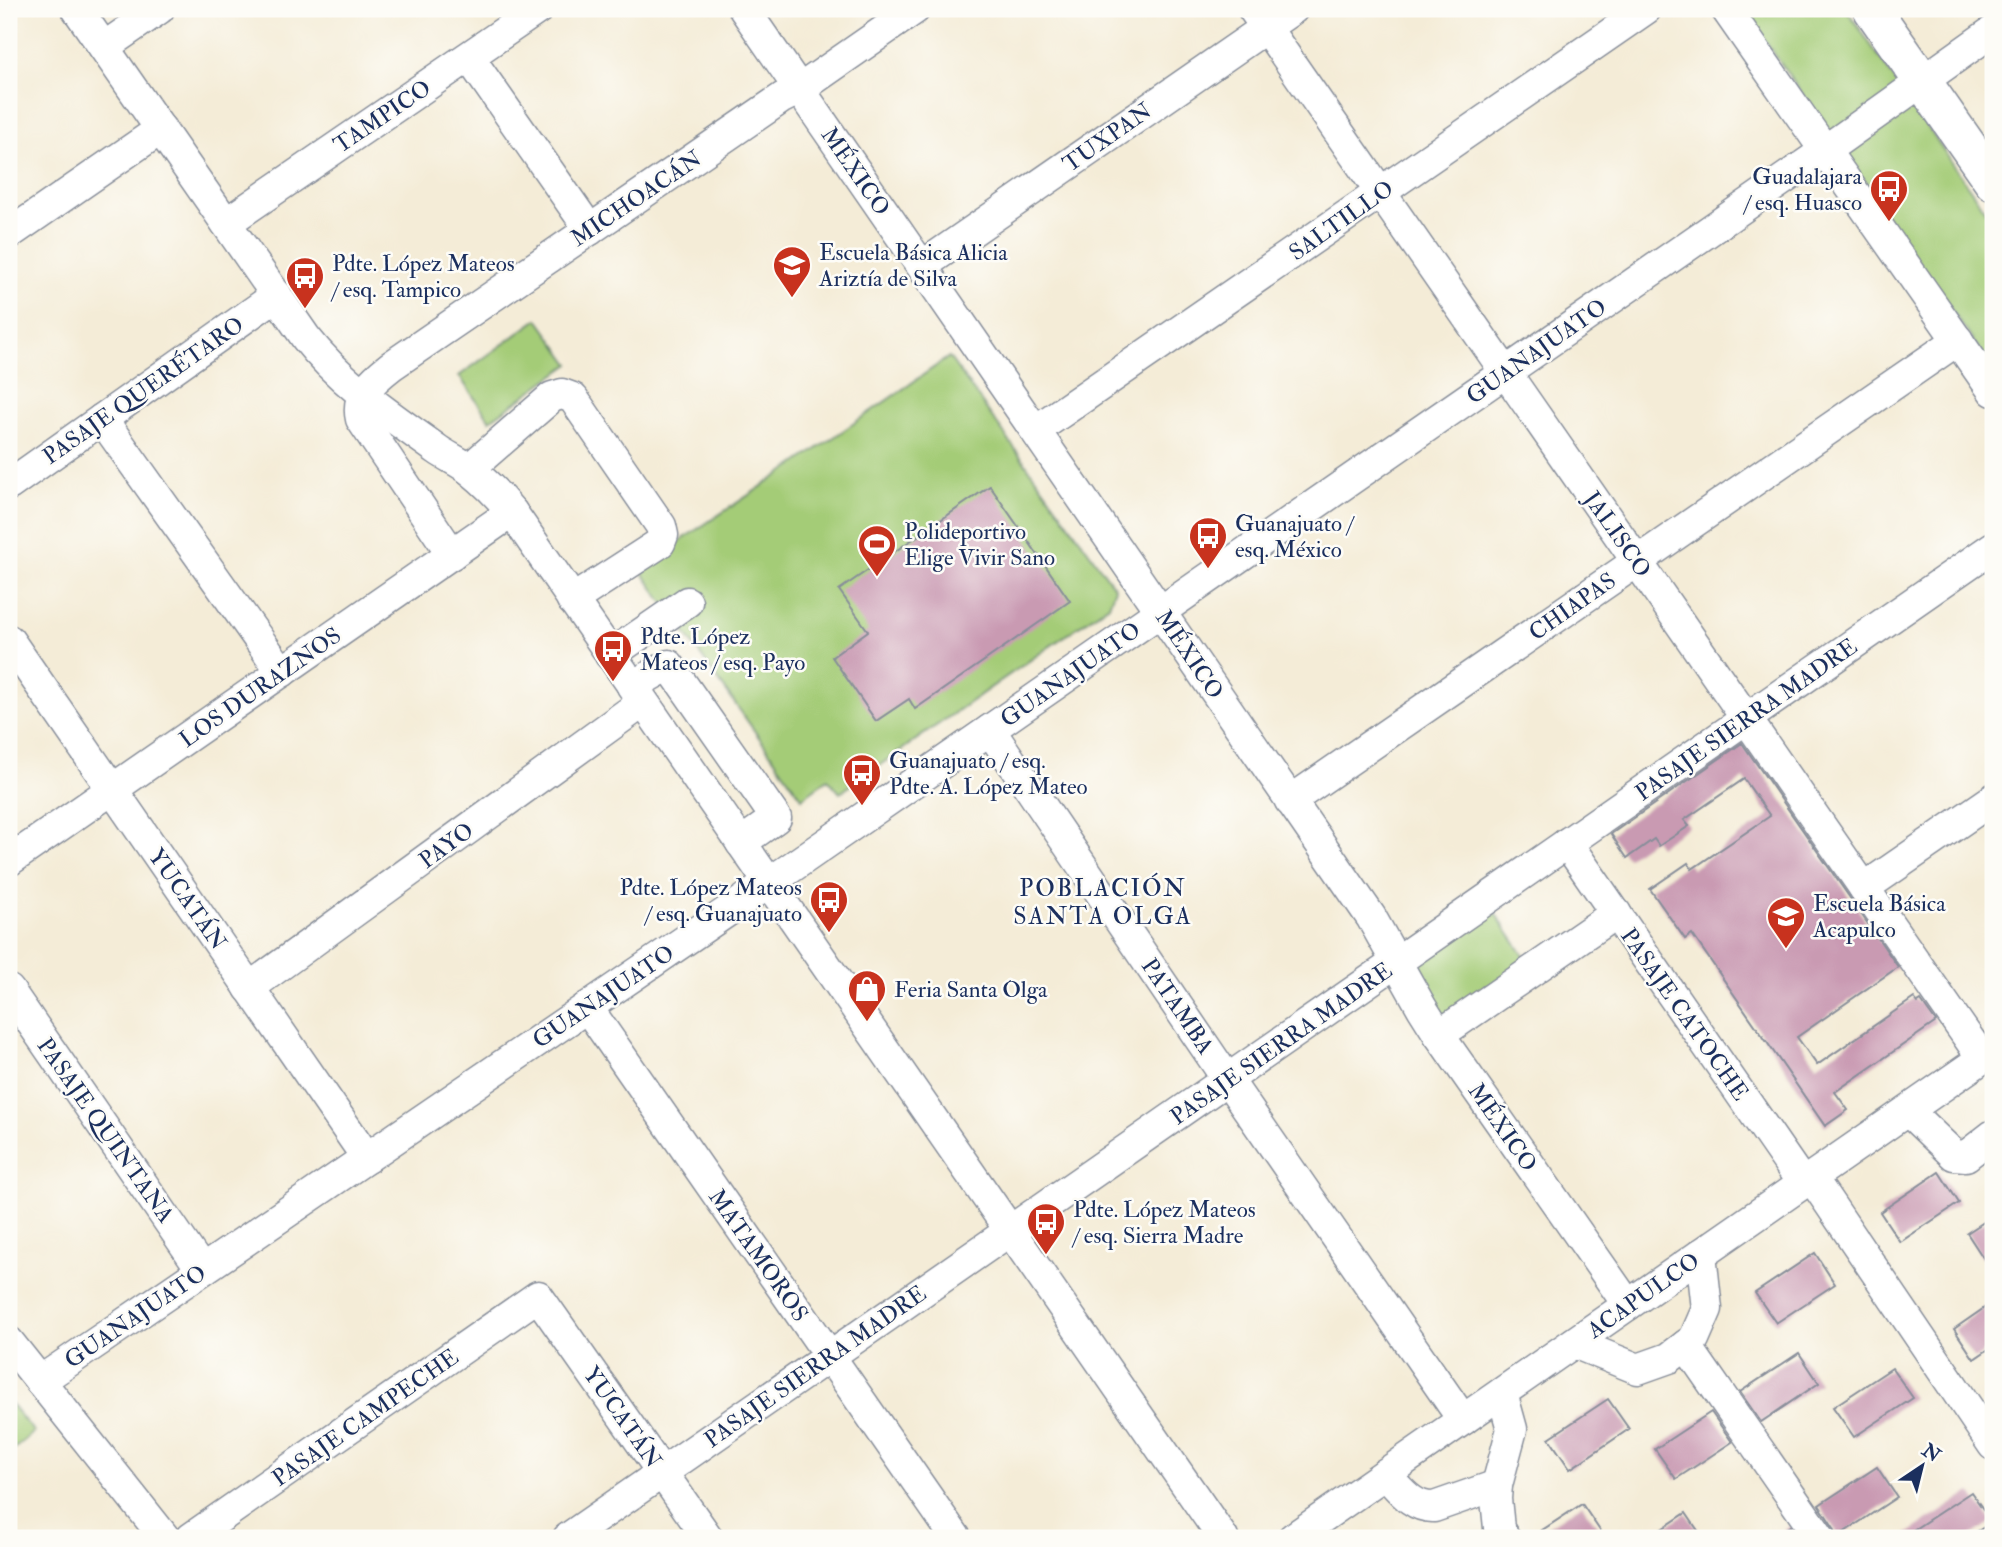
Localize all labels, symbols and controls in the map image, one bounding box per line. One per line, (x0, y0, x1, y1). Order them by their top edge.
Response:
street label: TAMPICO (328, 73, 437, 160)
street label: TUXPAN (1057, 96, 1158, 179)
street label: MÉXICO (815, 121, 897, 221)
street label: MICHOACÁN (565, 144, 708, 253)
place label: Guadalajara / esq. Huasco (1742, 162, 1863, 217)
bus stop icon: Guadalajara / esq. Huasco (1868, 168, 1910, 223)
street label: SALTILLO (1283, 174, 1399, 267)
place label: Escuela Básica Alicia Ariztía de Silva (818, 238, 1008, 293)
school or university icon: Escuela Básica Alicia Ariztía de Silva (771, 244, 813, 299)
place label: Pdte. López Mateos / esq. Tampico (330, 249, 515, 305)
bus stop icon: Pdte. López Mateos / esq. Tampico (284, 255, 326, 310)
street label: GUANAJUATO (1461, 292, 1612, 410)
street label: PASAJE QUERÉTARO (37, 310, 249, 471)
street label: JALISCO (1577, 485, 1658, 583)
place label: Guanajuato / esq. México (1235, 509, 1355, 564)
bus stop icon: Guanajuato / esq. México (1187, 515, 1229, 570)
place label: Polideportivo Elige Vivir Sano (904, 517, 1055, 572)
sports icon: Polideportivo Elige Vivir Sano (856, 523, 898, 578)
street label: CHIAPAS (1523, 566, 1621, 647)
street label: MÉXICO (1149, 604, 1230, 704)
street label: GUANAJUATO (995, 615, 1146, 733)
street label: LOS DURAZNOS (174, 621, 347, 754)
place label: Pdte. López Mateos / esq. Payo (640, 622, 805, 677)
bus stop icon: Pdte. López Mateos / esq. Payo (592, 628, 634, 683)
street label: PASAJE SIERRA MADRE (1630, 632, 1863, 807)
place label: Guanajuato / esq. Pdte. A. López Mateo (889, 746, 1088, 802)
bus stop icon: Guanajuato / esq. Pdte. A. López Mateo (841, 752, 883, 807)
street label: PAYO (413, 816, 479, 875)
street label: YUCATÁN (142, 843, 233, 956)
district label: POBLACIÓN SANTA OLGA (1013, 872, 1193, 932)
place label: Pdte. López Mateos / esq. Guanajuato (619, 873, 802, 928)
bus stop icon: Pdte. López Mateos / esq. Guanajuato (808, 879, 850, 934)
place label: Escuela Básica Acapulco (1812, 889, 1946, 945)
school or university icon: Escuela Básica Acapulco (1765, 895, 1807, 950)
street label: PASAJE CATOCHE (1614, 922, 1755, 1106)
street label: GUANAJUATO (527, 938, 680, 1054)
street label: PATAMBA (1135, 953, 1220, 1060)
street label: PASAJE SIERRA MADRE (1165, 956, 1398, 1131)
shop icon: Feria Santa Olga (846, 968, 888, 1023)
place label: Feria Santa Olga (894, 975, 1048, 1004)
street label: PASAJE QUINTANA (31, 1032, 181, 1229)
street label: MÉXICO (1462, 1077, 1544, 1177)
street label: MATAMOROS (702, 1183, 815, 1327)
place label: Pdte. López Mateos / esq. Sierra Madre (1071, 1195, 1256, 1250)
bus stop icon: Pdte. López Mateos / esq. Sierra Madre (1025, 1201, 1067, 1256)
street label: ACAPULCO (1581, 1246, 1705, 1345)
street label: GUANAJUATO (59, 1258, 212, 1374)
street label: PASAJE SIERRA MADRE (699, 1279, 932, 1454)
street label: PASAJE CAMPECHE (266, 1342, 464, 1493)
street label: YUCATÁN (577, 1361, 668, 1474)
north arrow (1886, 1432, 1956, 1502)
text: N (1917, 1438, 1946, 1468)

